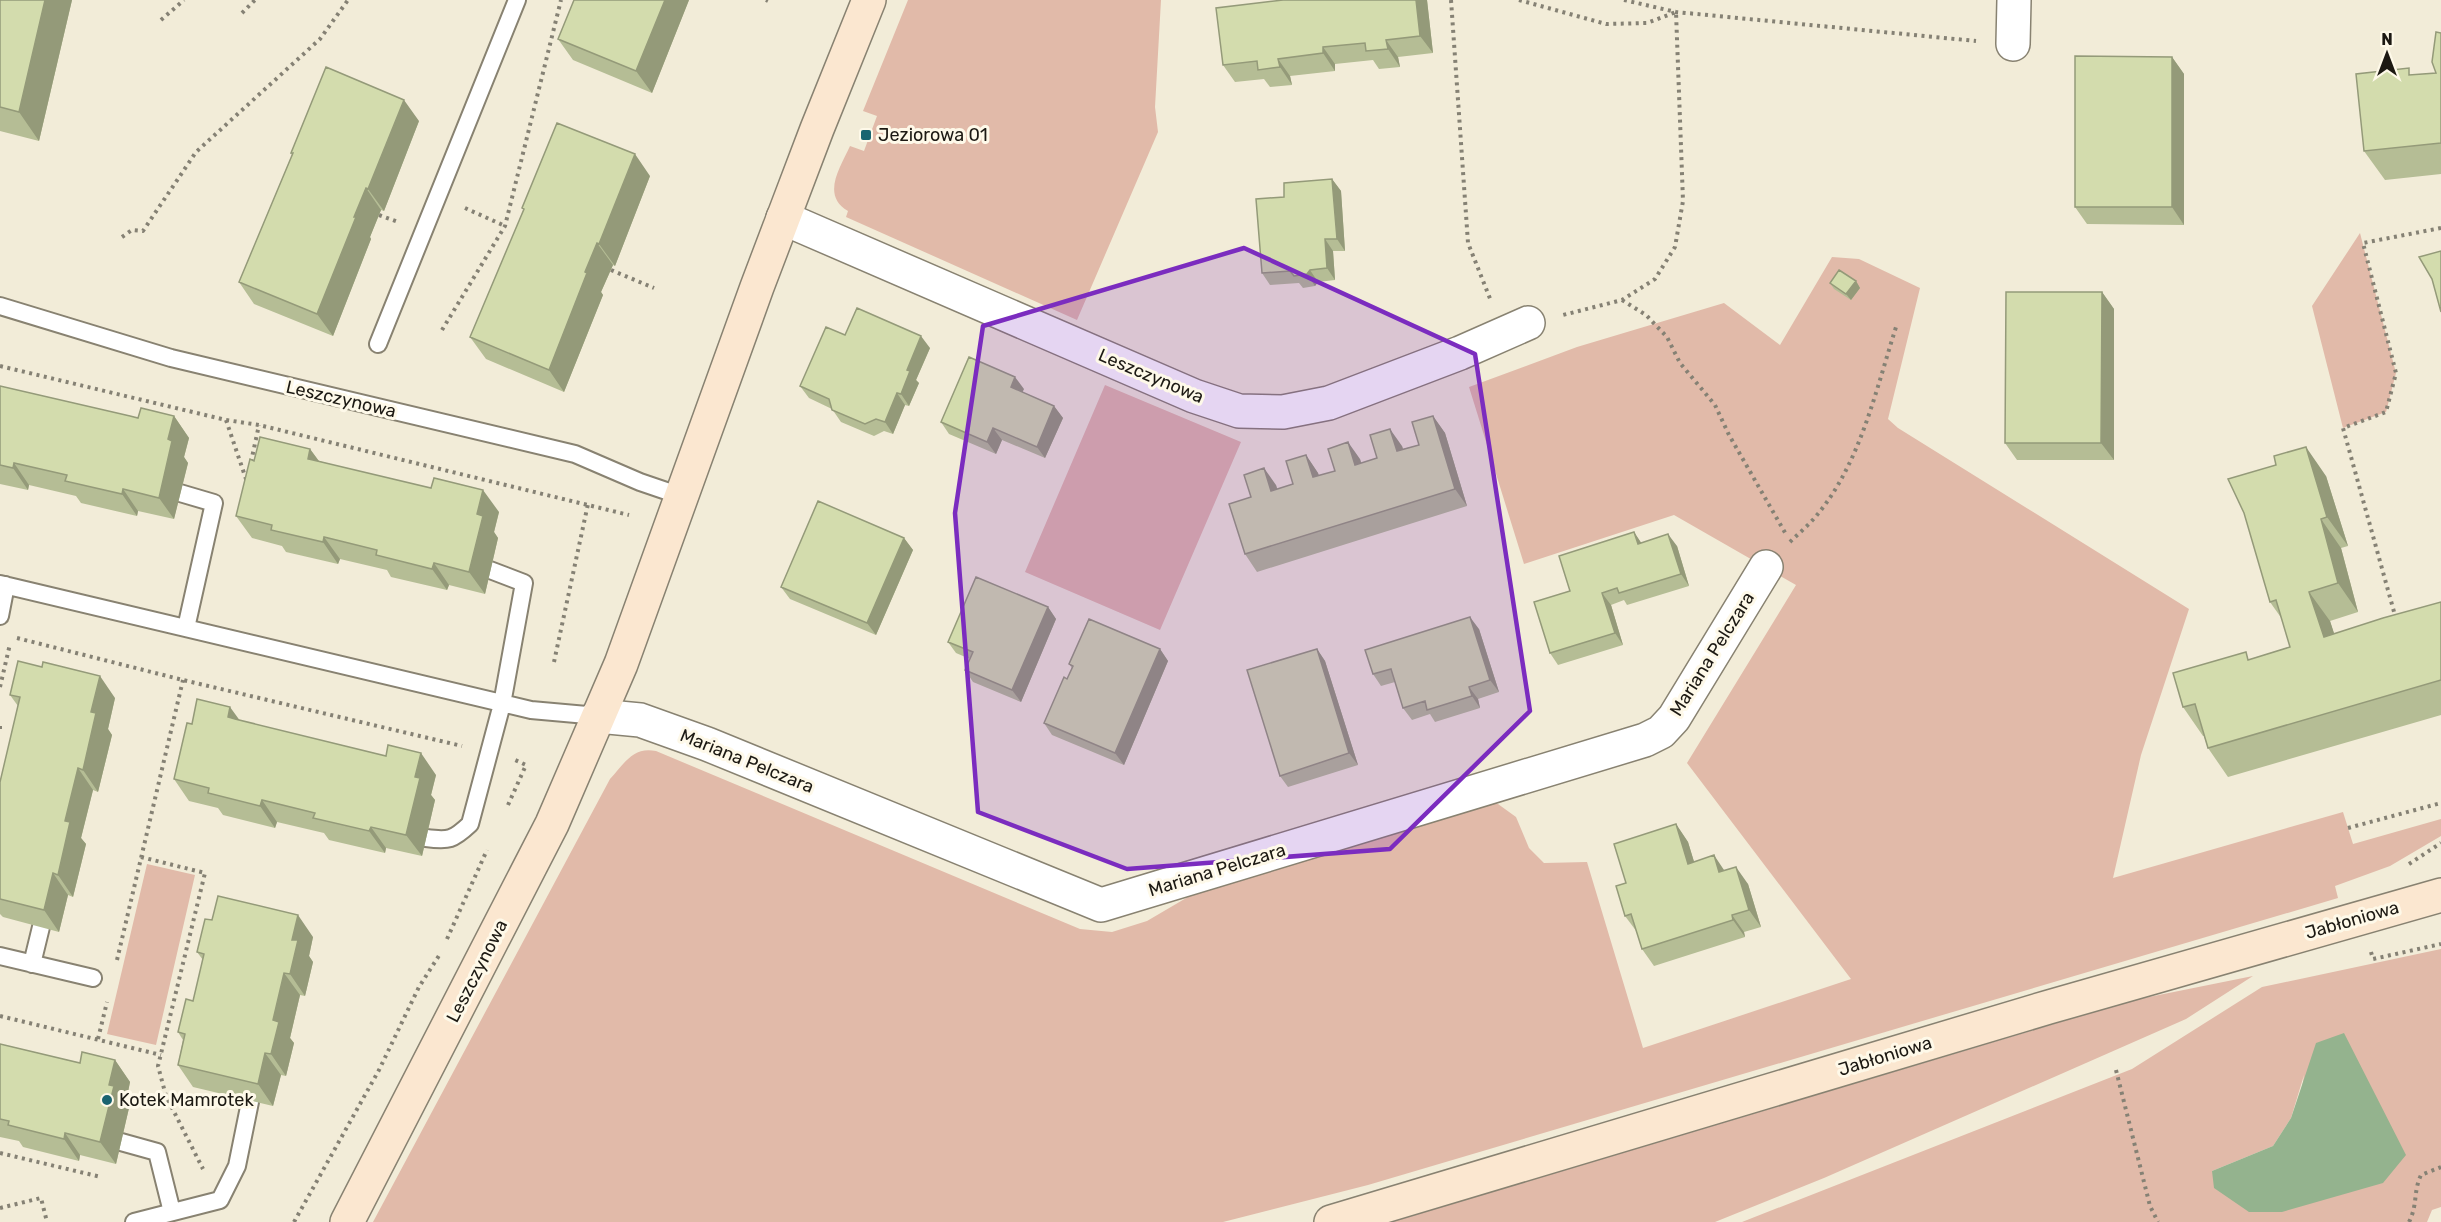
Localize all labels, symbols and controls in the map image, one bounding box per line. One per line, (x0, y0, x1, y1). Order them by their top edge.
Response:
north arrow (2357, 24, 2417, 84)
text: N (2381, 30, 2393, 49)
place label: Jeziorowa 01 (878, 124, 988, 146)
marker: Jeziorowa 01 (859, 128, 873, 142)
street label: Leszczynowa (1095, 344, 1207, 408)
street label: Leszczynowa (284, 376, 398, 422)
street label: Mariana Pelczara (1665, 588, 1759, 720)
street label: Mariana Pelczara (677, 724, 817, 798)
street label: Mariana Pelczara (1146, 839, 1288, 901)
street label: Jabłoniowa (2302, 896, 2402, 944)
street label: Leszczynowa (442, 916, 512, 1026)
street label: Jabłoniowa (1836, 1031, 1934, 1081)
place label: Kotek Mamrotek (119, 1089, 254, 1111)
marker: Kotek Mamrotek (100, 1093, 114, 1107)

